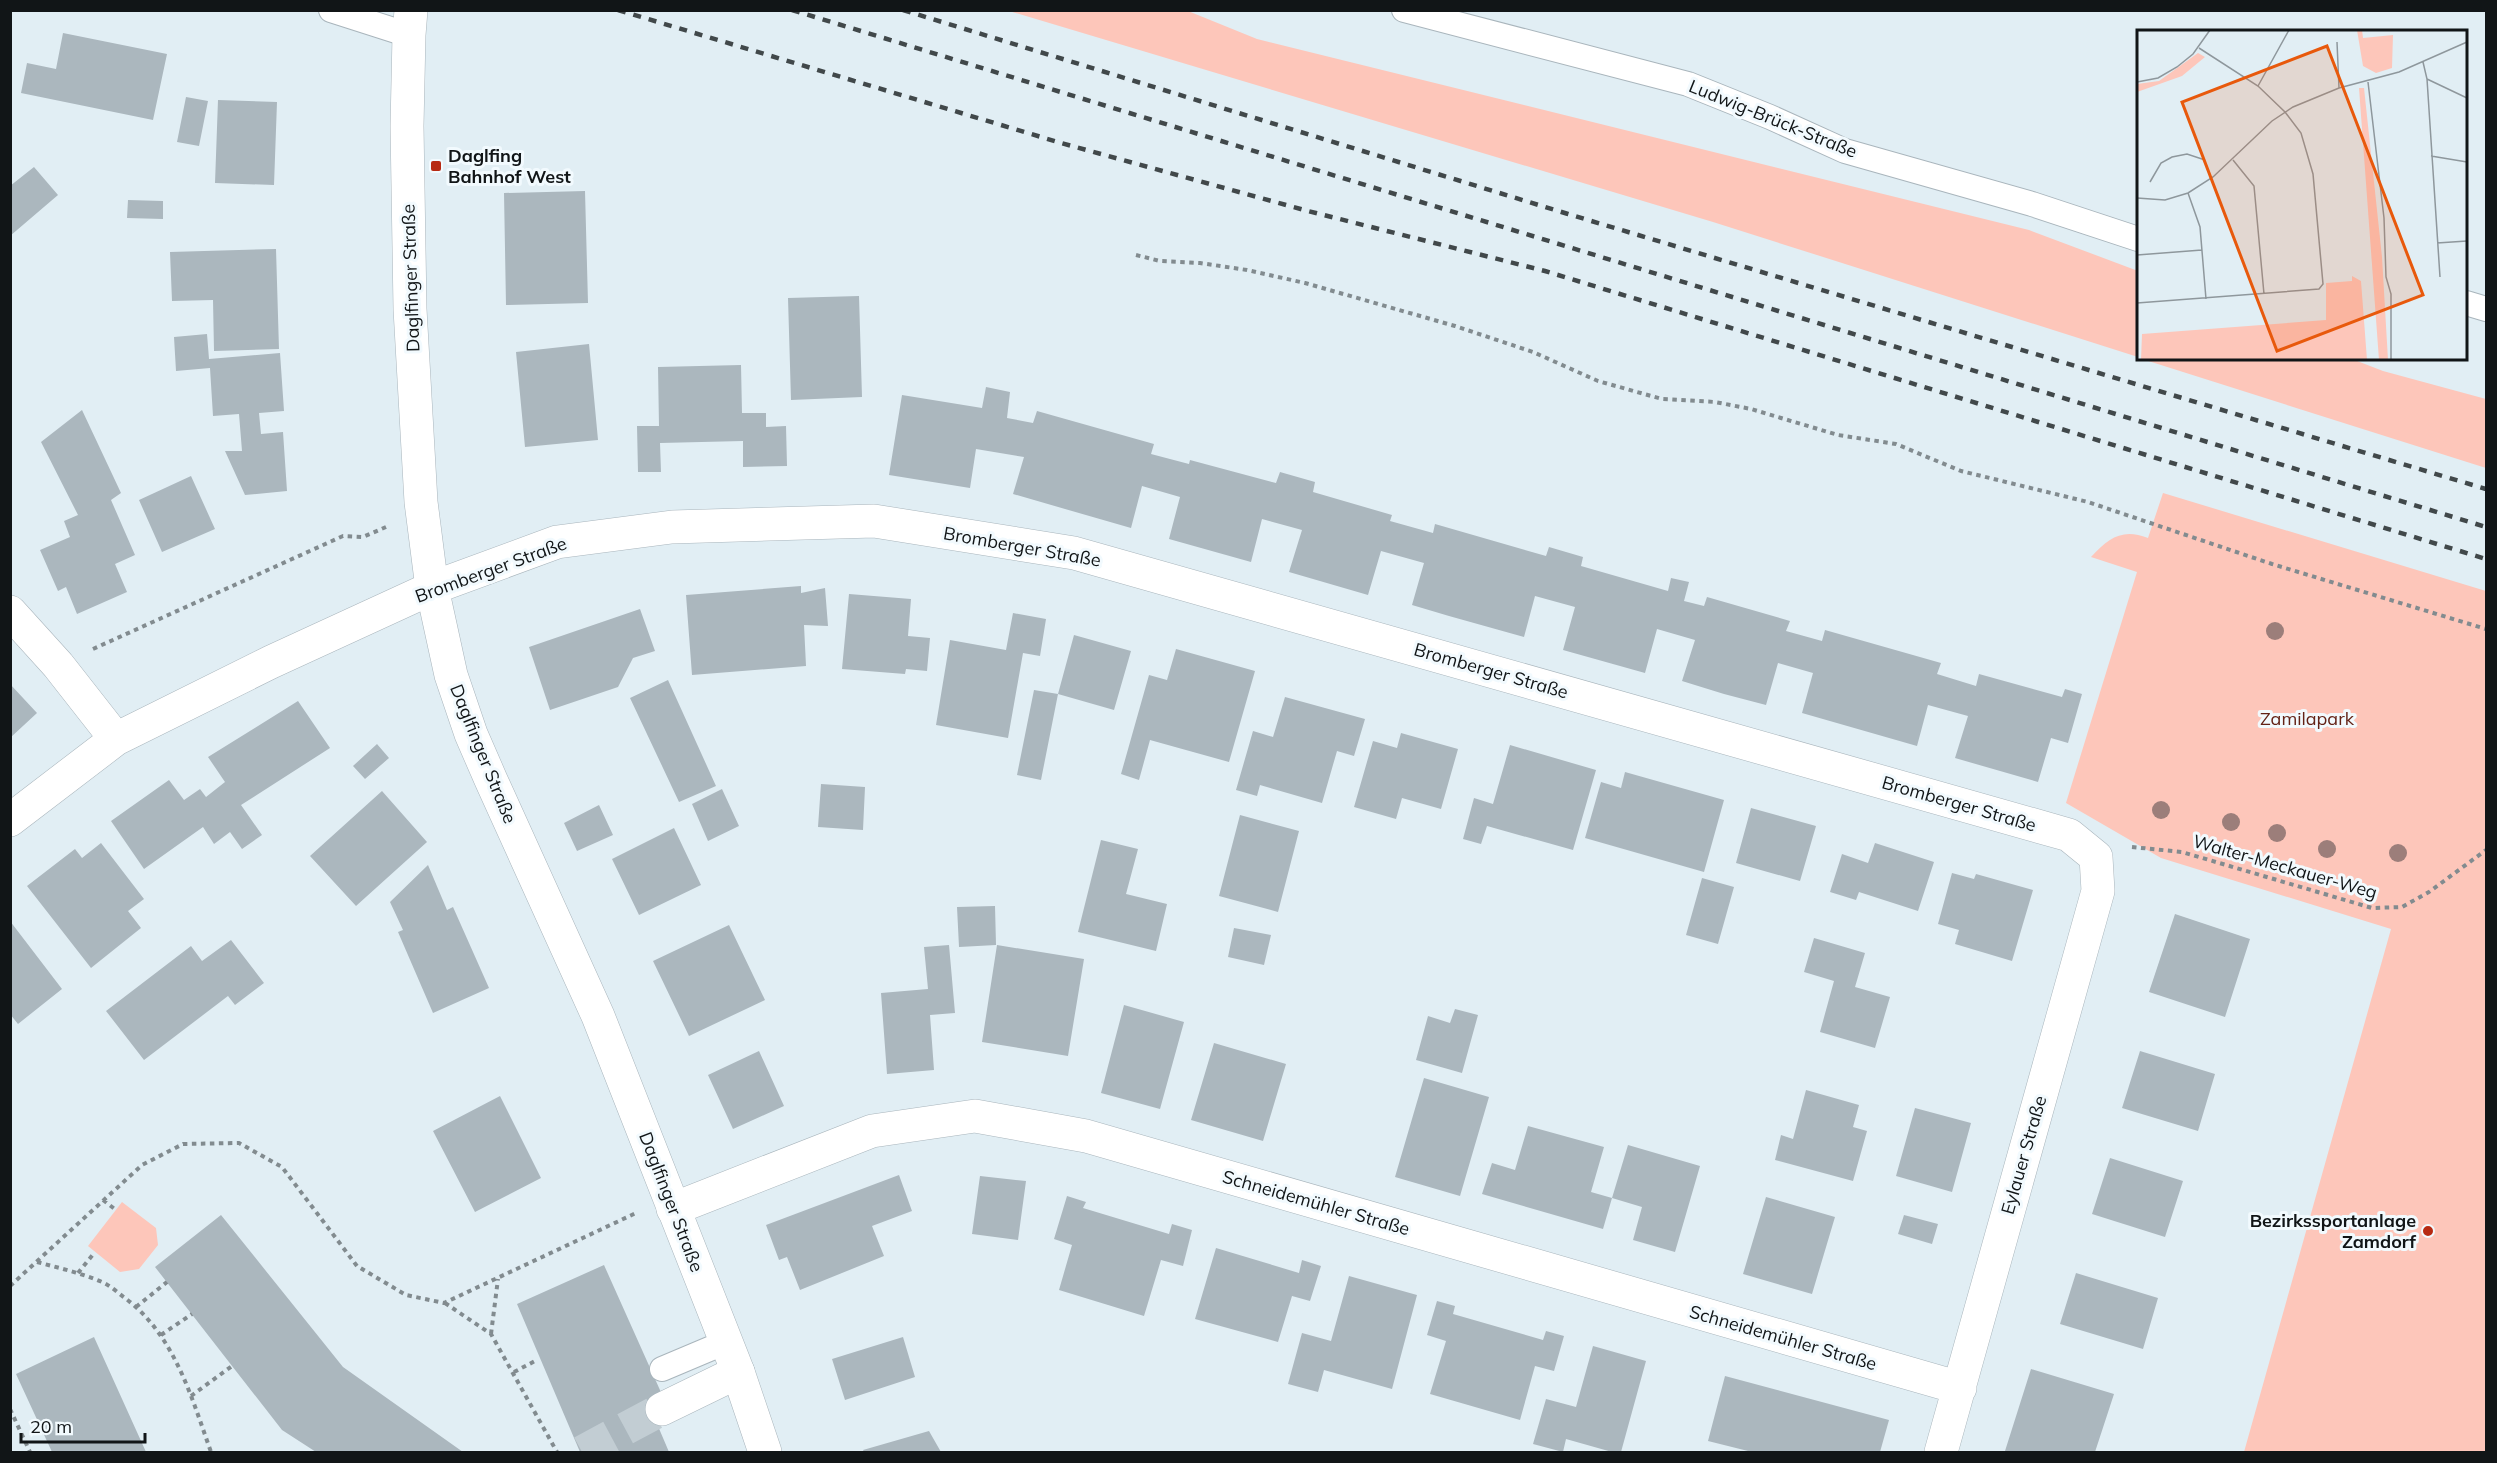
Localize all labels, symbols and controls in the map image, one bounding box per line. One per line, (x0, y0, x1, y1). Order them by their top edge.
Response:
inset map (2137, 30, 2467, 360)
street label: Ludwig-Brück-Straße (1686, 74, 1861, 163)
place label: Daglfing Bahnhof West (448, 144, 571, 188)
marker: Daglfing Bahnhof West (429, 159, 443, 173)
street label: Daglfinger Straße (396, 204, 425, 352)
street label: Bromberger Straße (942, 521, 1103, 572)
street label: Bromberger Straße (412, 531, 570, 608)
street label: Bromberger Straße (1411, 637, 1571, 704)
street label: Daglfinger Straße (445, 681, 522, 827)
park label: Zamilapark (2260, 707, 2355, 730)
street label: Bromberger Straße (1879, 770, 2039, 837)
street label: Walter-Meckauer-Weg (2190, 829, 2380, 904)
street label: Eylauer Straße (1996, 1093, 2051, 1217)
street label: Daglfinger Straße (634, 1129, 709, 1275)
street label: Schneidemühler Straße (1220, 1165, 1412, 1240)
place label: Bezirkssportanlage Zamdorf (2250, 1209, 2416, 1253)
marker: Bezirkssportanlage Zamdorf (2421, 1224, 2435, 1238)
street label: Schneidemühler Straße (1687, 1300, 1879, 1375)
scale bar (21, 1406, 146, 1444)
text: 20 m (30, 1415, 72, 1438)

